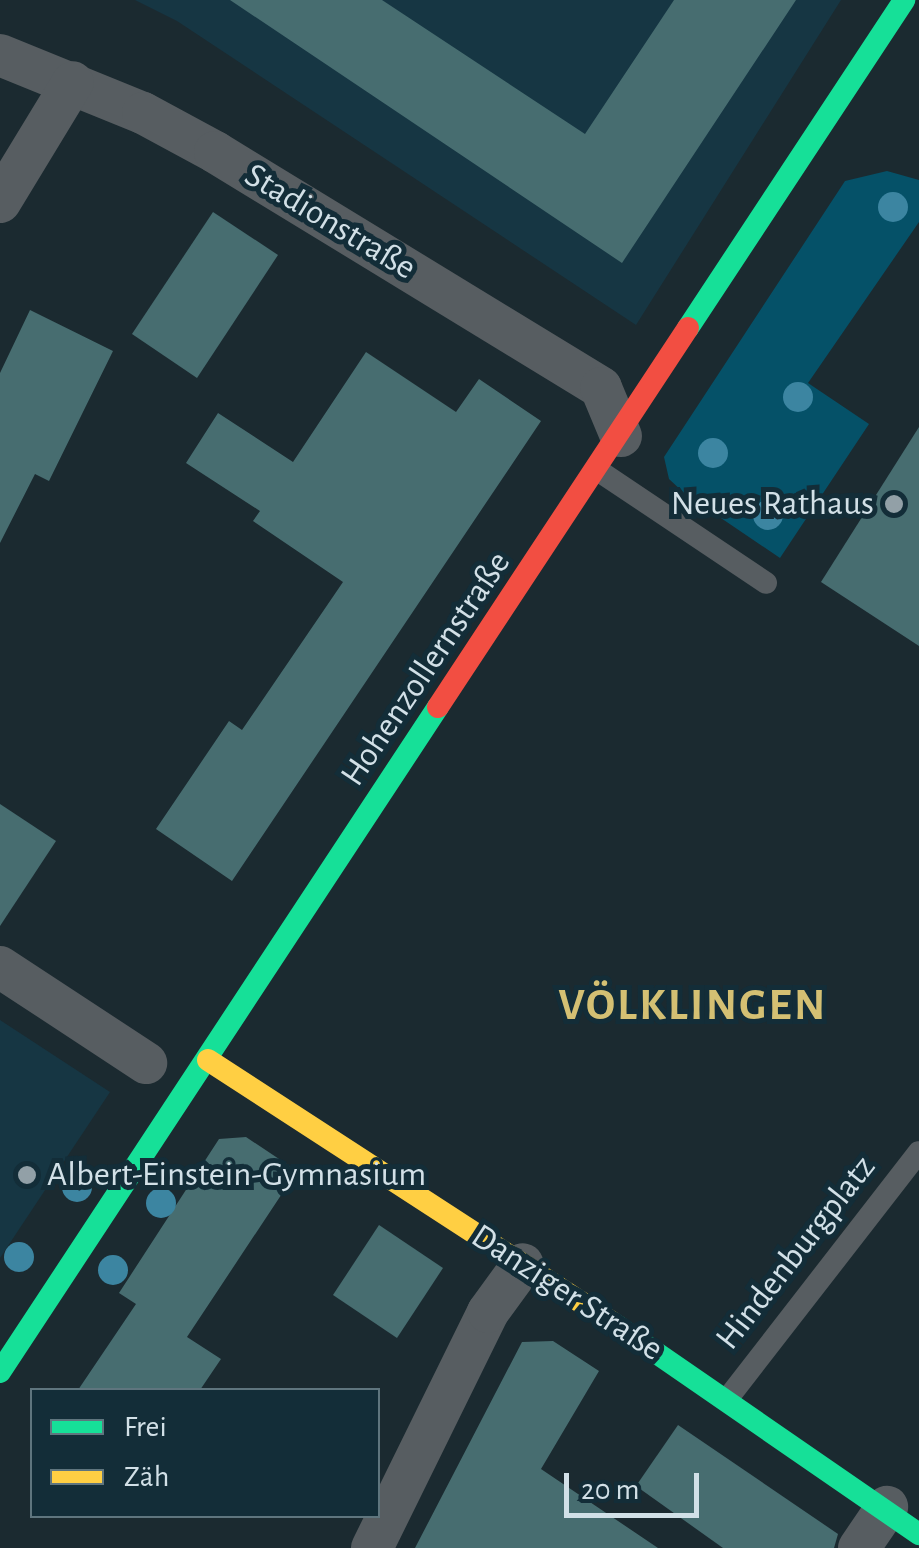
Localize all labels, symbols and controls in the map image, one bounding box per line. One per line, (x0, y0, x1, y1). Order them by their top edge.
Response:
street label: Stadionstraße (237, 155, 423, 289)
place label: Neues Rathaus (671, 483, 874, 525)
marker: Neues Rathaus (883, 493, 905, 515)
street label: Hohenzollernstraße (332, 544, 520, 794)
district label: VÖLKLINGEN (558, 979, 828, 1033)
street label: Hindenburgplatz (707, 1148, 885, 1358)
place label: Albert-Einstein-Gymnasium (47, 1154, 426, 1196)
marker: Albert-Einstein-Gymnasium (16, 1164, 38, 1186)
street label: Danziger Straße (463, 1215, 671, 1371)
legend (30, 1388, 380, 1518)
text: Frei (124, 1412, 167, 1442)
scale bar (569, 1453, 704, 1515)
text: Zäh (124, 1462, 169, 1492)
text: 20 m (581, 1475, 639, 1505)

